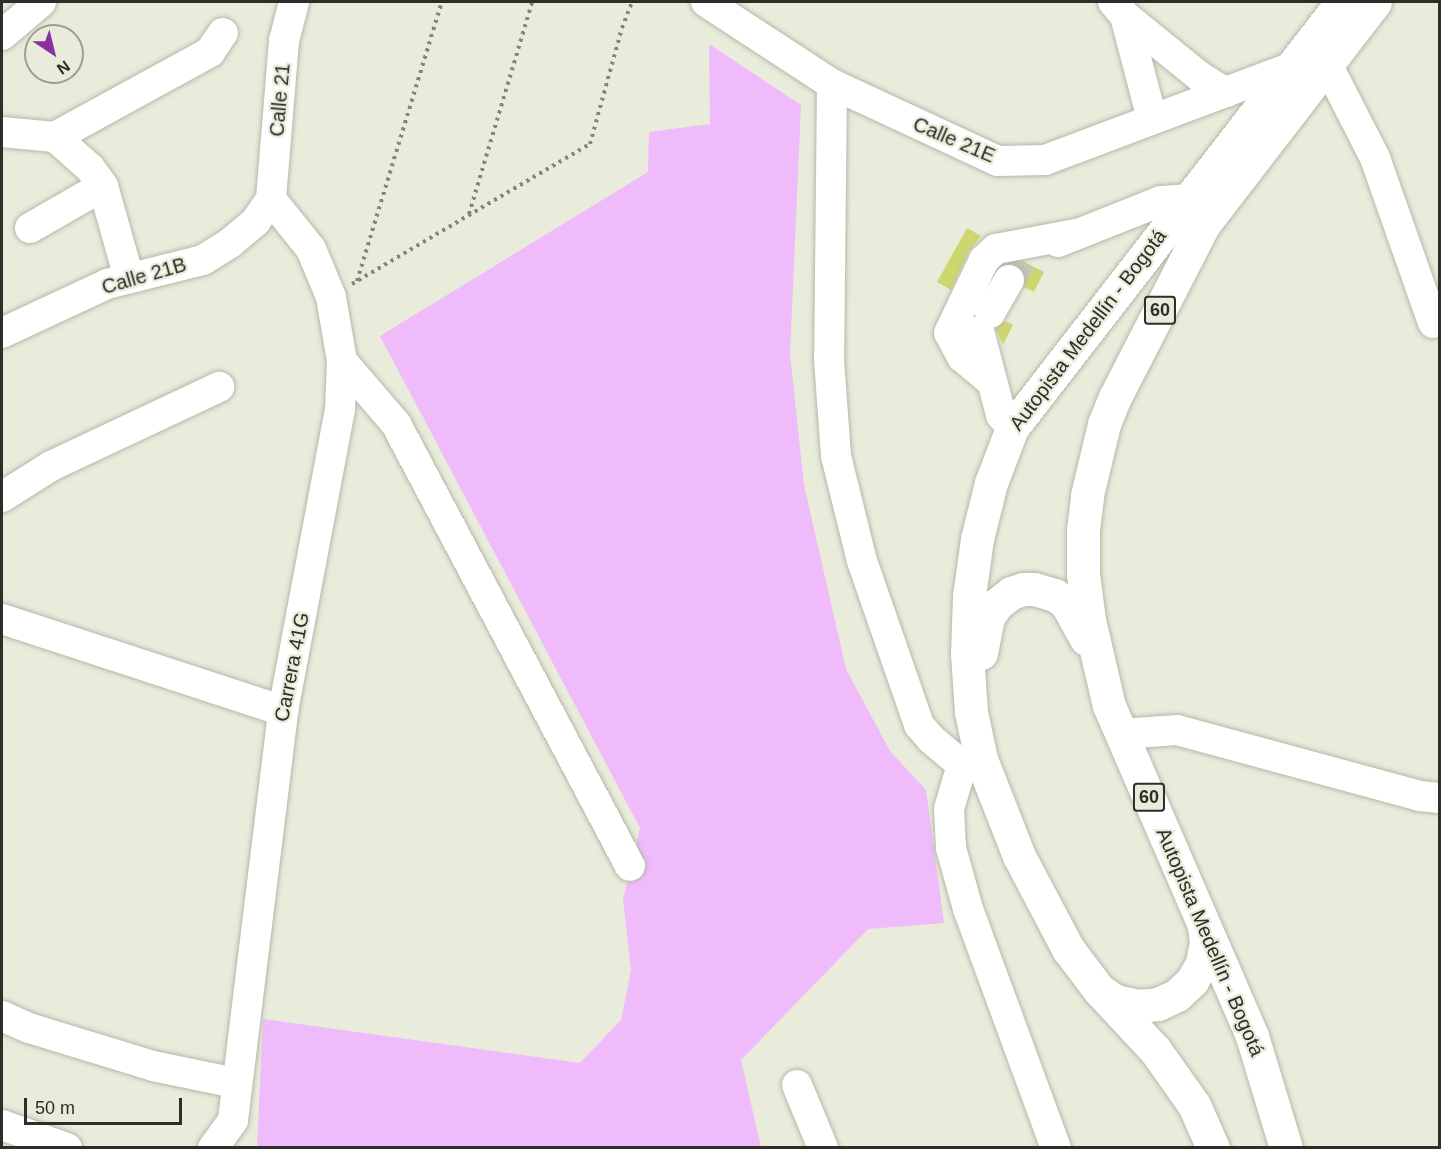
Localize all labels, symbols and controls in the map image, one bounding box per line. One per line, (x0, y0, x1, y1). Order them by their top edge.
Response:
north arrow (24, 24, 84, 84)
text: N (54, 57, 73, 78)
street label: Calle 21 (265, 62, 295, 138)
street label: Calle 21E (909, 112, 999, 168)
street label: Autopista Medellín - Bogotá (1004, 225, 1172, 435)
street label: Calle 21B (99, 253, 189, 299)
road number: 60 (1144, 295, 1176, 325)
street label: Carrera 41G (270, 610, 314, 724)
road number: 60 (1132, 782, 1166, 812)
street label: Autopista Medellín - Bogotá (1151, 824, 1269, 1060)
scale bar (27, 1086, 184, 1124)
text: 50 m (35, 1098, 75, 1118)

